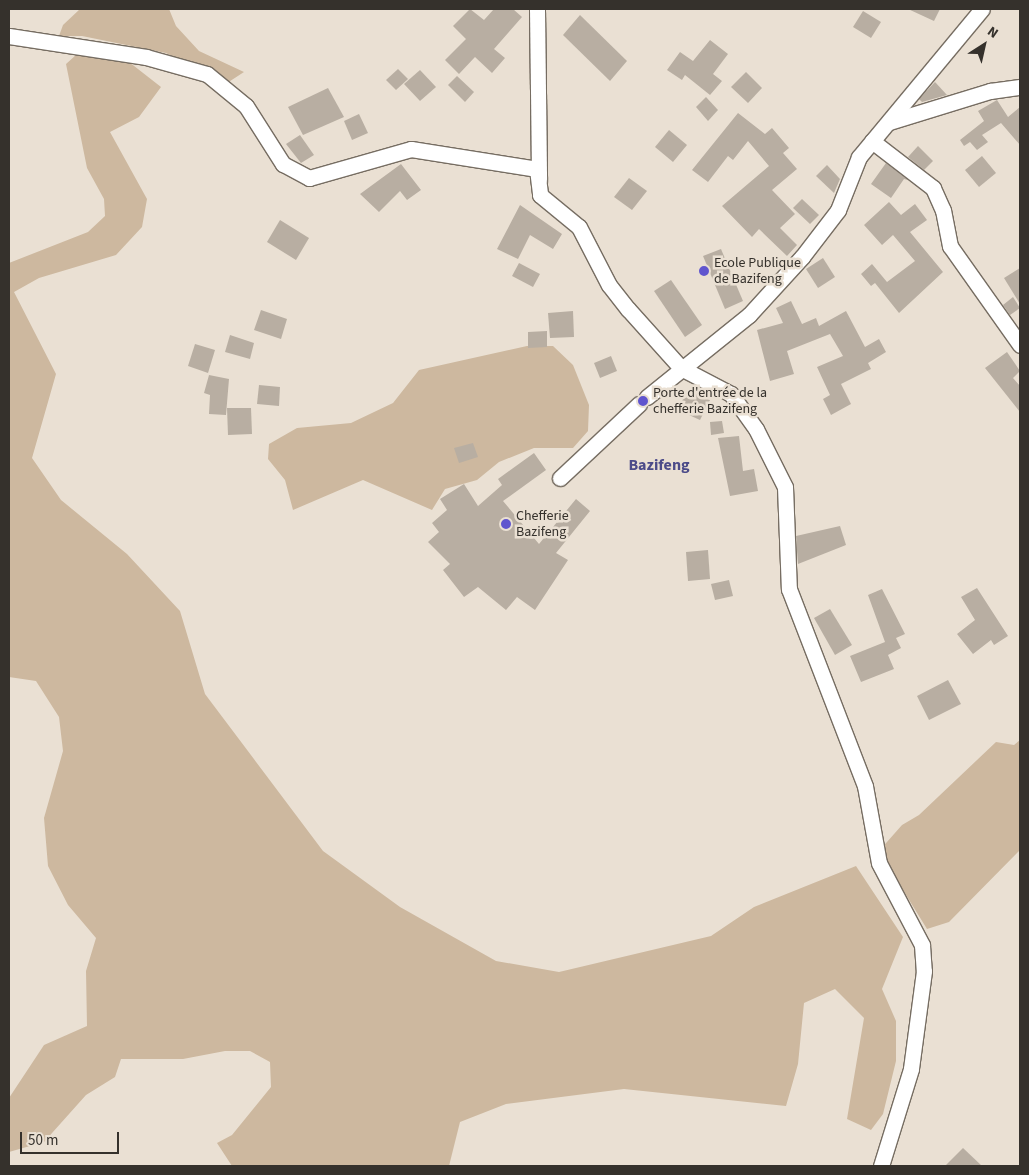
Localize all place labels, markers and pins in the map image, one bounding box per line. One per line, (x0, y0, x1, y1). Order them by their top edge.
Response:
place label: Ecole Publique de Bazifeng (714, 255, 801, 288)
marker: Ecole Publique de Bazifeng (698, 265, 710, 277)
place label: Porte d'entrée de la chefferie Bazifeng (653, 385, 767, 418)
marker: Porte d'entrée de la chefferie Bazifeng (637, 395, 649, 407)
place label: Chefferie Bazifeng (516, 508, 569, 540)
marker: Chefferie Bazifeng (500, 518, 512, 530)

